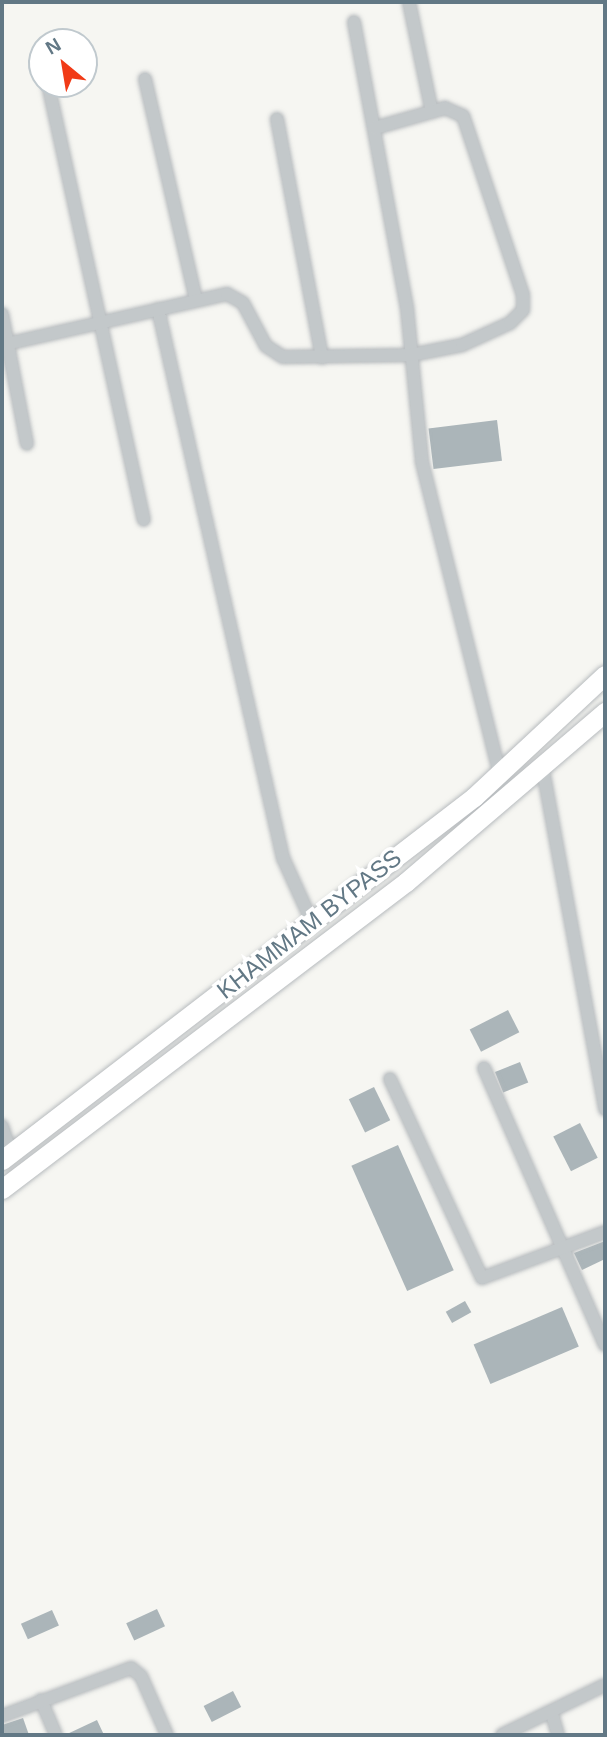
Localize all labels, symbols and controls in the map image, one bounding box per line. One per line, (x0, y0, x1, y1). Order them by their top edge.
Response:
north arrow (28, 28, 98, 98)
text: N (42, 34, 64, 59)
street label: KHAMMAM BYPASS (211, 843, 407, 1005)

